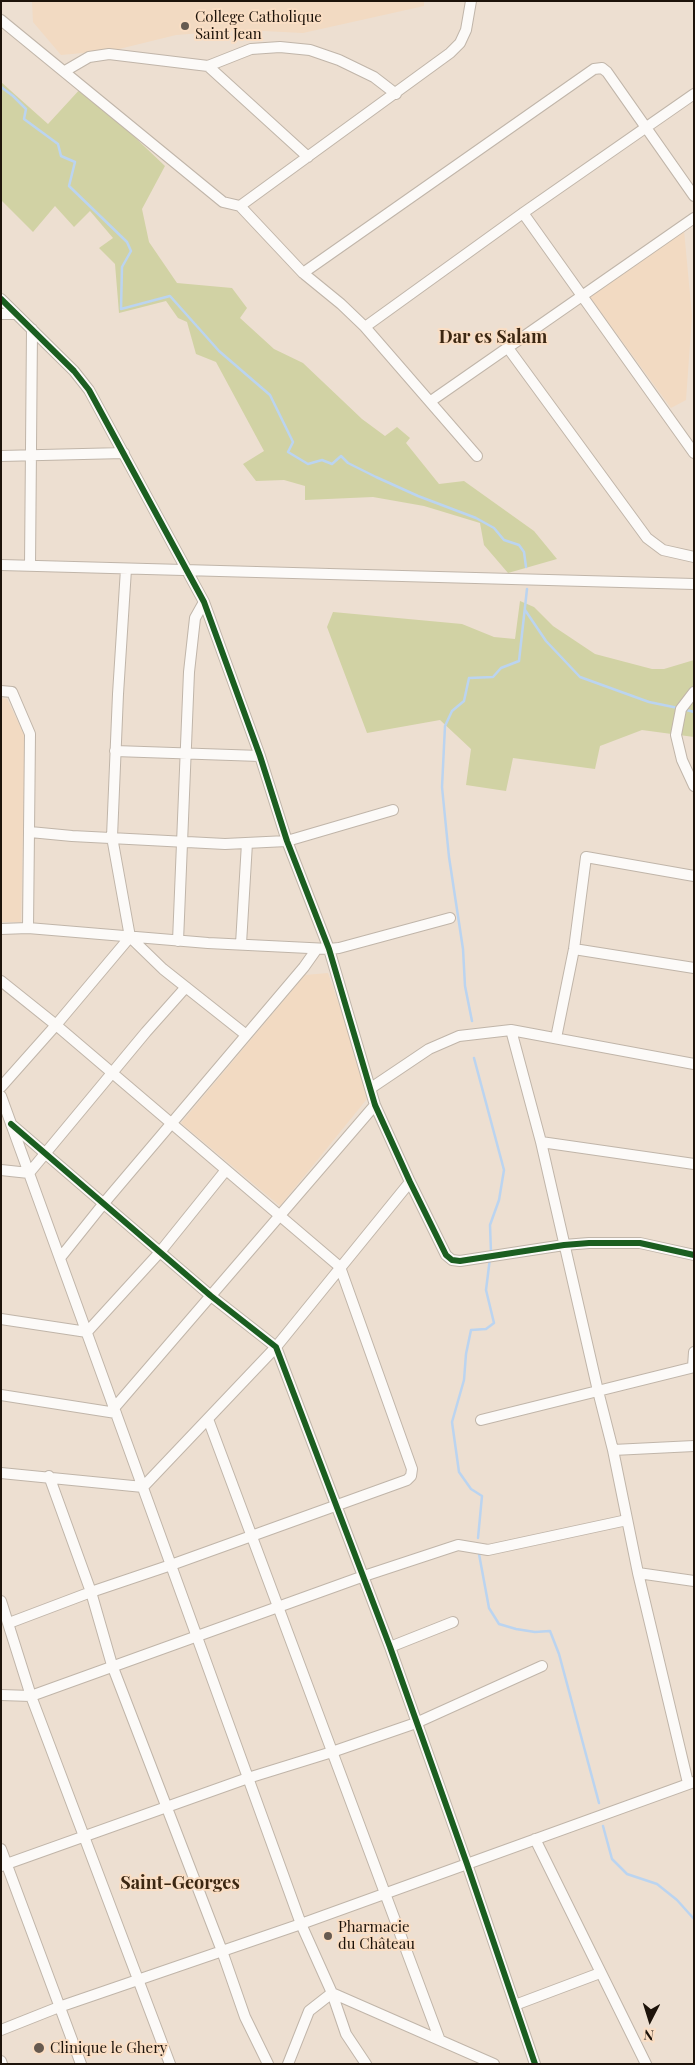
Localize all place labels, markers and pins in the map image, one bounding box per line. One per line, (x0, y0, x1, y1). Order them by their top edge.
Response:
place label: College Catholique Saint Jean (195, 8, 322, 43)
marker: College Catholique Saint Jean (179, 20, 191, 32)
place label: Pharmacie du Château (338, 1918, 415, 1953)
marker: Pharmacie du Château (322, 1930, 334, 1942)
place label: Clinique le Ghery (50, 2039, 167, 2057)
marker: Clinique le Ghery (32, 2041, 46, 2055)

